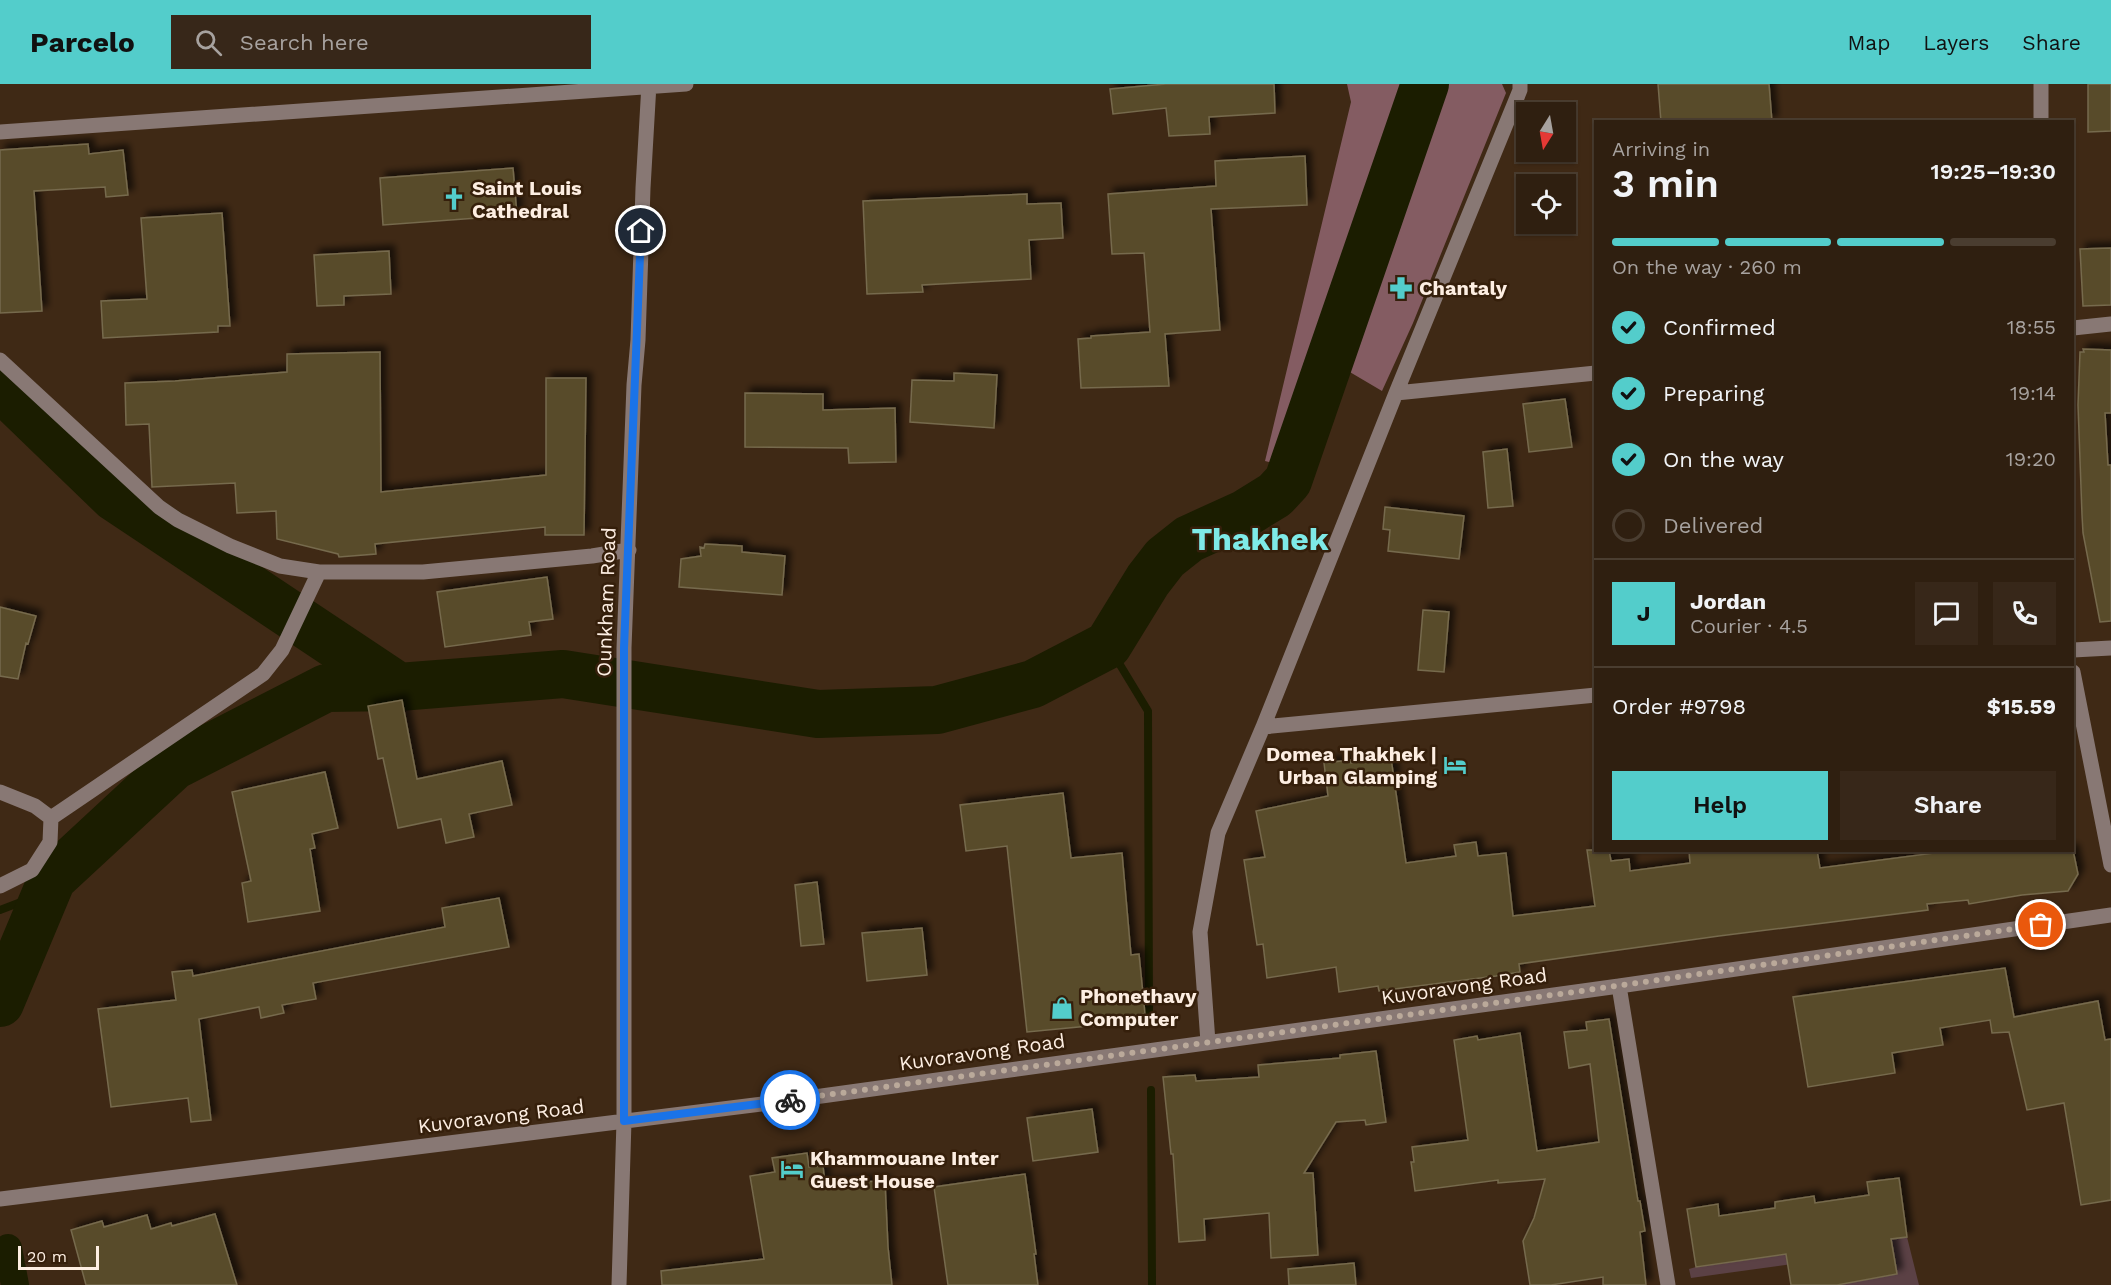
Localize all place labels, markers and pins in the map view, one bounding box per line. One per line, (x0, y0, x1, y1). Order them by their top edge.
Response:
place label: Saint Louis Cathedral (472, 176, 582, 223)
church icon: Saint Louis Cathedral (441, 186, 467, 212)
pin (615, 205, 666, 256)
pharmacy icon: Chantaly (1388, 275, 1414, 301)
place label: Chantaly (1419, 276, 1508, 300)
place label: Domea Thakhek | Urban Glamping (1266, 742, 1438, 789)
hotel icon: Domea Thakhek | Urban Glamping (1442, 752, 1468, 778)
pin (2015, 899, 2066, 950)
place label: Phonethavy Computer (1080, 984, 1197, 1031)
shop icon: Phonethavy Computer (1049, 995, 1075, 1021)
place label: Khammouane Inter Guest House (810, 1146, 999, 1193)
hotel icon: Khammouane Inter Guest House (779, 1156, 805, 1182)

